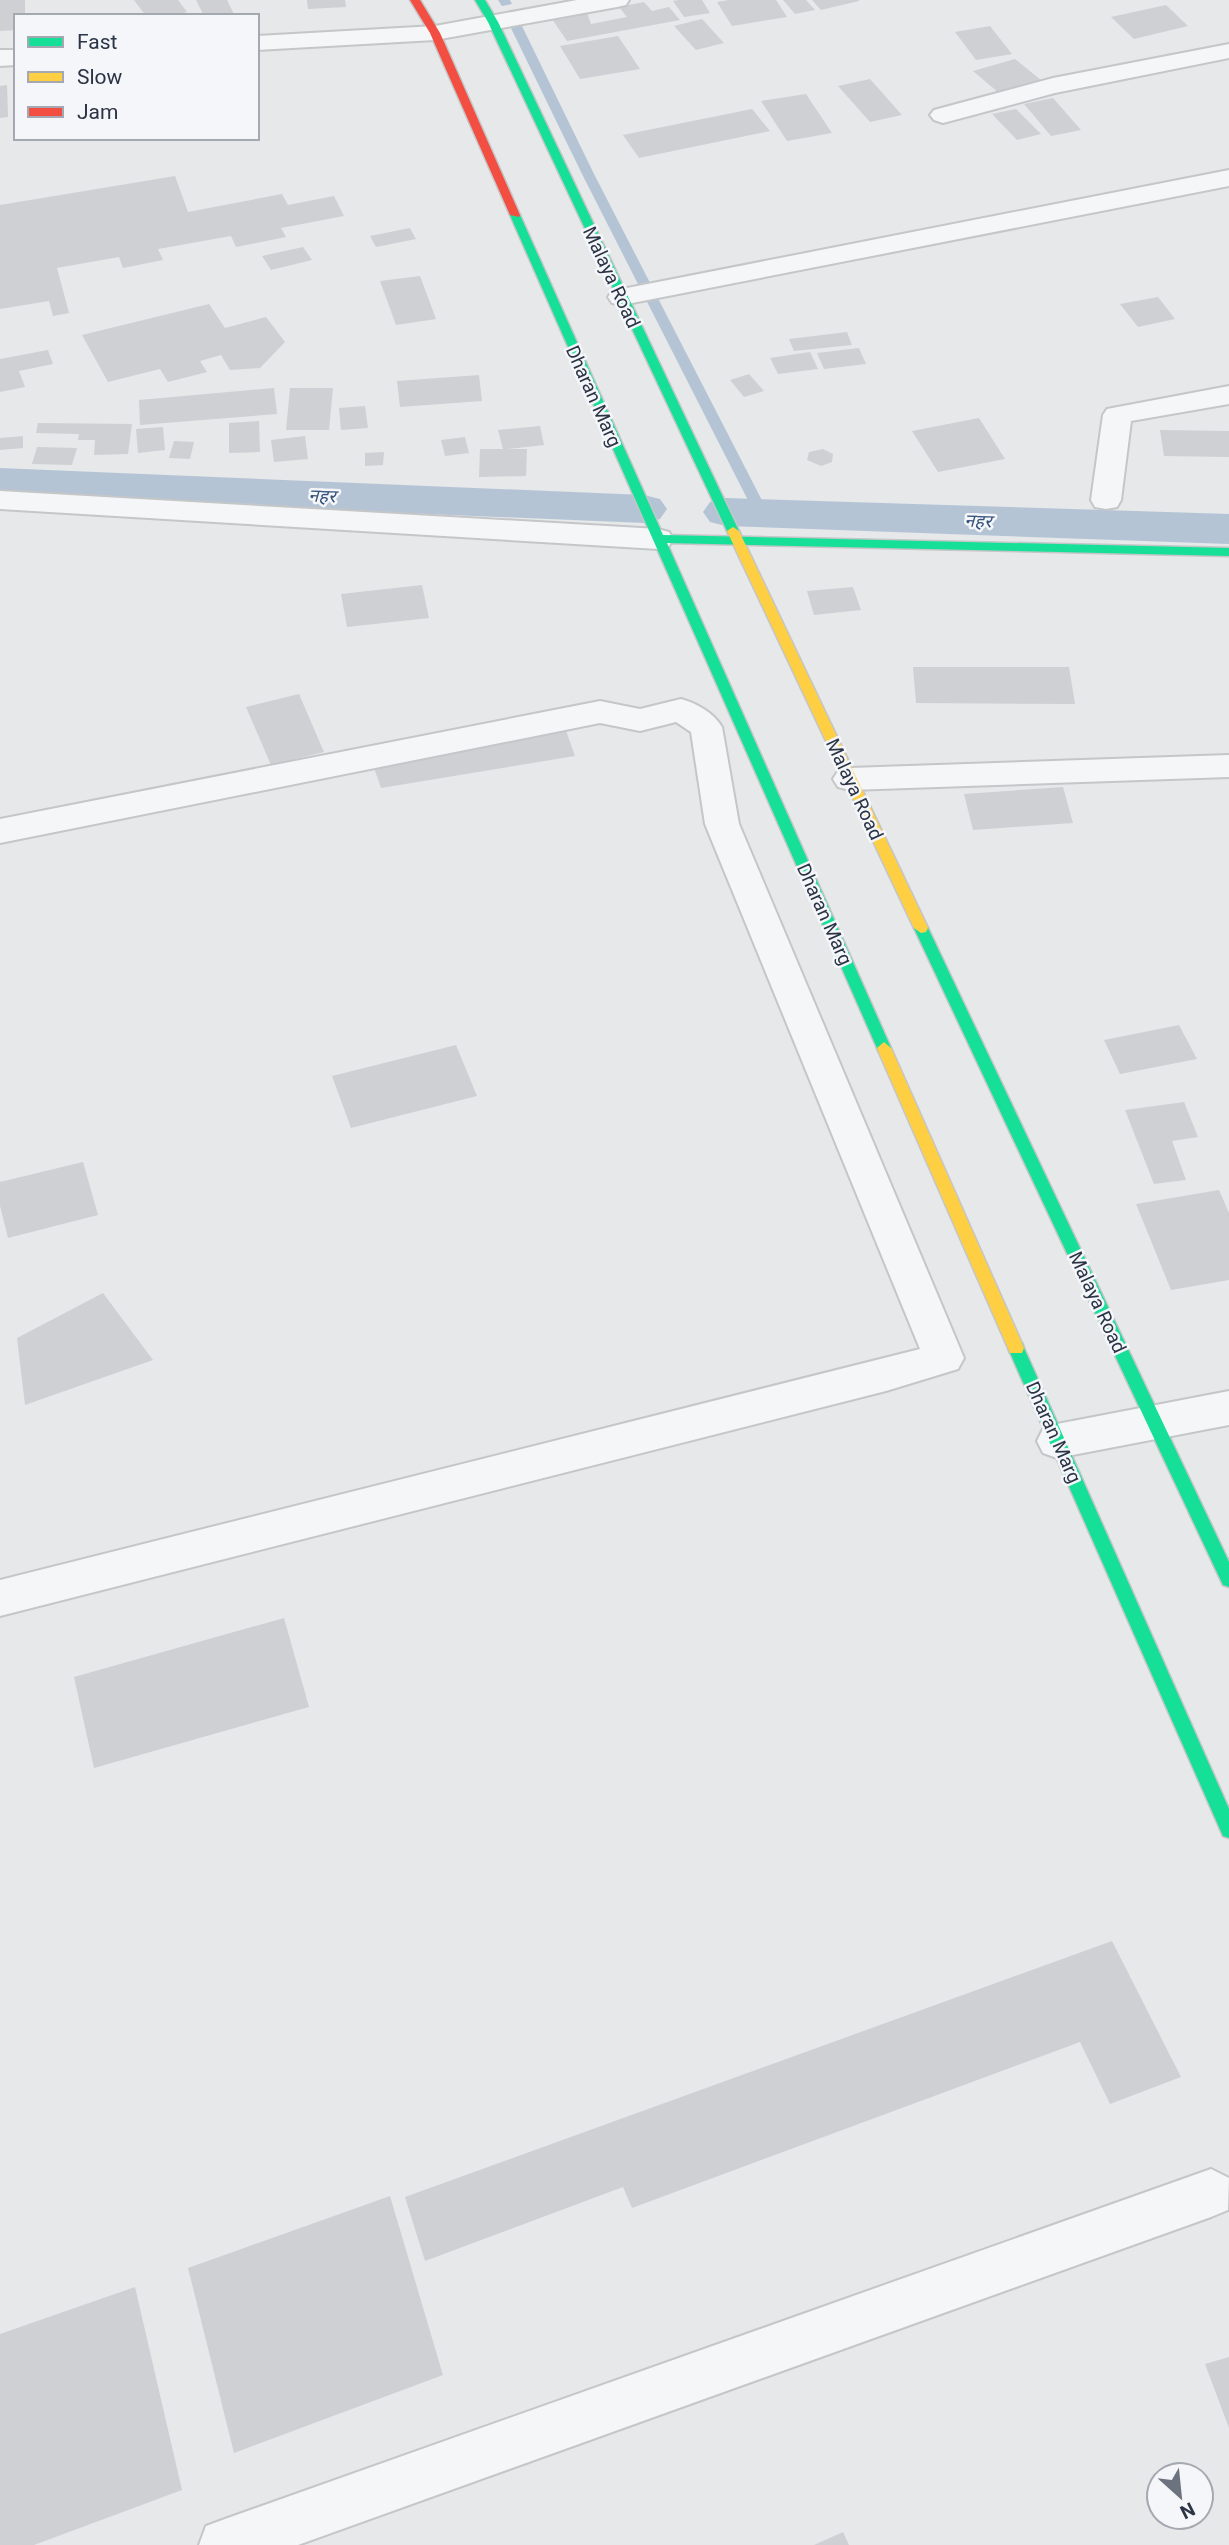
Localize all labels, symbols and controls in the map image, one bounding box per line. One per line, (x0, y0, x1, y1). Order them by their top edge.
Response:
legend (14, 14, 259, 140)
text: Fast (77, 30, 118, 54)
text: Slow (77, 65, 123, 89)
text: Jam (77, 100, 118, 124)
street label: Malaya Road (578, 223, 645, 332)
street label: Dharan Marg (561, 342, 626, 451)
water label: नहर (308, 485, 339, 507)
water label: नहर (964, 510, 995, 532)
street label: Malaya Road (821, 735, 888, 844)
street label: Dharan Marg (792, 860, 857, 969)
street label: Malaya Road (1064, 1248, 1131, 1357)
street label: Dharan Marg (1021, 1378, 1086, 1487)
north arrow (1145, 2461, 1215, 2531)
text: N (1176, 2497, 1199, 2524)

